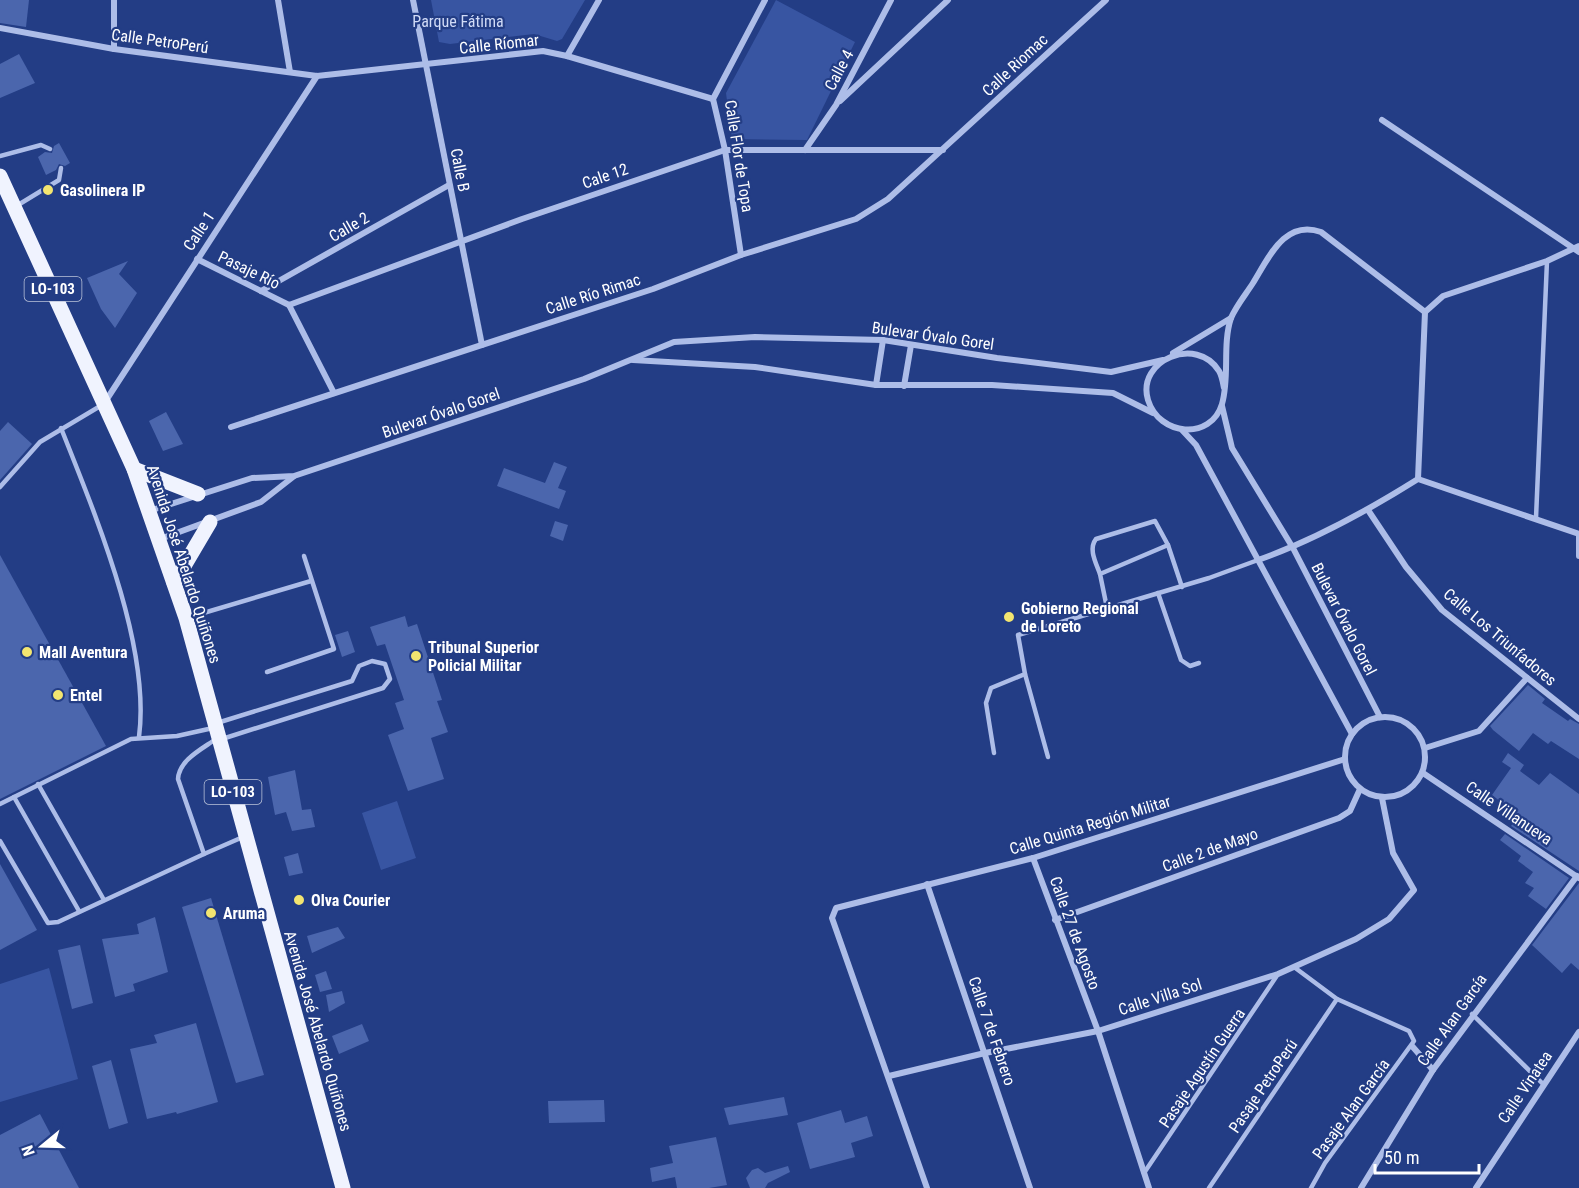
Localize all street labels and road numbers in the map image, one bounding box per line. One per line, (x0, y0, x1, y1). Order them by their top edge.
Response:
street label: Calle PetroPerú (110, 25, 210, 57)
street label: Calle Ríomar (458, 30, 540, 58)
street label: Calle Riomac (978, 30, 1052, 100)
street label: Calle 4 (820, 46, 858, 94)
street label: Calle Flor de Topa (721, 99, 757, 213)
street label: Calle B (446, 147, 474, 193)
street label: Cale 12 (580, 159, 631, 193)
street label: Calle 1 (179, 208, 219, 254)
street label: Calle 2 (326, 208, 373, 246)
street label: Pasaje Río (215, 247, 283, 293)
street label: Calle Río Rimac (543, 270, 643, 318)
road number: LO-103 (25, 277, 82, 301)
street label: Bulevar Óvalo Gorel (871, 317, 995, 354)
street label: Bulevar Óvalo Gorel (379, 383, 502, 442)
street label: Avenida José Abelardo Quiñones (143, 462, 225, 666)
street label: Bulevar Óvalo Gorel (1308, 559, 1381, 678)
street label: Calle Los Triunfadores (1440, 584, 1560, 690)
street label: Calle Villanueva (1462, 777, 1556, 849)
road number: LO-103 (204, 780, 262, 804)
street label: Calle Quinta Región Militar (1007, 791, 1173, 859)
street label: Calle 2 de Mayo (1160, 824, 1260, 876)
street label: Calle 27 de Agosto (1046, 874, 1104, 992)
street label: Avenida José Abelardo Quiñones (280, 929, 356, 1133)
street label: Calle Alan García (1413, 970, 1491, 1070)
street label: Calle 7 de Febrero (964, 974, 1020, 1088)
street label: Calle Villa Sol (1116, 975, 1204, 1019)
street label: Pasaje Agustín Guerra (1155, 1005, 1249, 1131)
street label: Pasaje PetroPerú (1225, 1036, 1301, 1136)
street label: Calle Vinatea (1494, 1047, 1556, 1127)
street label: Pasaje Alan García (1308, 1055, 1394, 1163)

